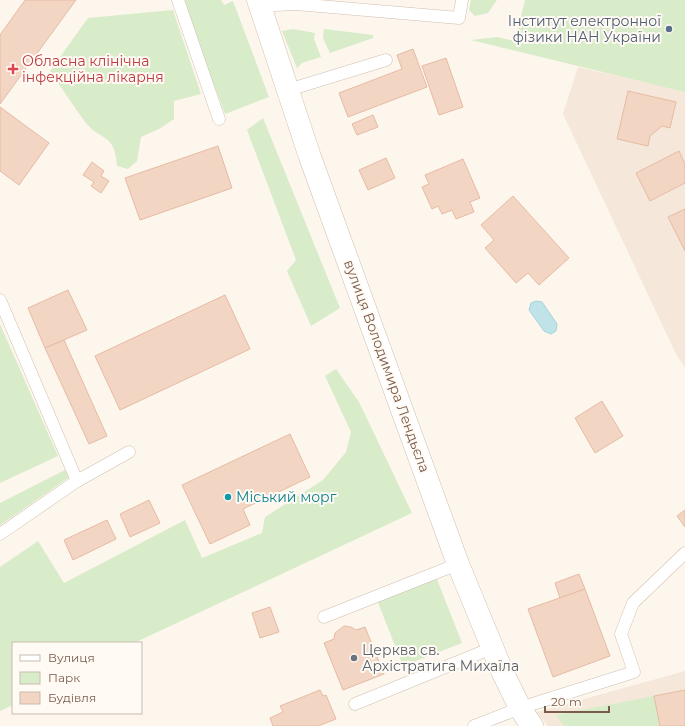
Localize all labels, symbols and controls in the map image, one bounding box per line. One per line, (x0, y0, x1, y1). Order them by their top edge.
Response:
place label: Інститут електронної фізики НАН України (508, 12, 661, 46)
marker: Інститут електронної фізики НАН України (664, 24, 674, 34)
place label: Обласна клінічна інфекційна лікарня (22, 52, 164, 86)
marker: Обласна клінічна інфекційна лікарня (7, 63, 19, 75)
street label: вулиця Володимира Лендьєла (340, 257, 434, 475)
place label: Міський морг (236, 488, 337, 506)
marker: Міський морг (223, 492, 233, 502)
place label: Церква св. Архістратига Михаїла (362, 641, 519, 675)
legend (12, 642, 142, 714)
text: Вулиця (48, 650, 95, 665)
marker: Церква св. Архістратига Михаїла (349, 653, 359, 663)
text: Парк (48, 670, 80, 685)
scale bar (545, 688, 609, 714)
text: Будівля (48, 690, 96, 705)
text: 20 m (551, 694, 582, 709)

